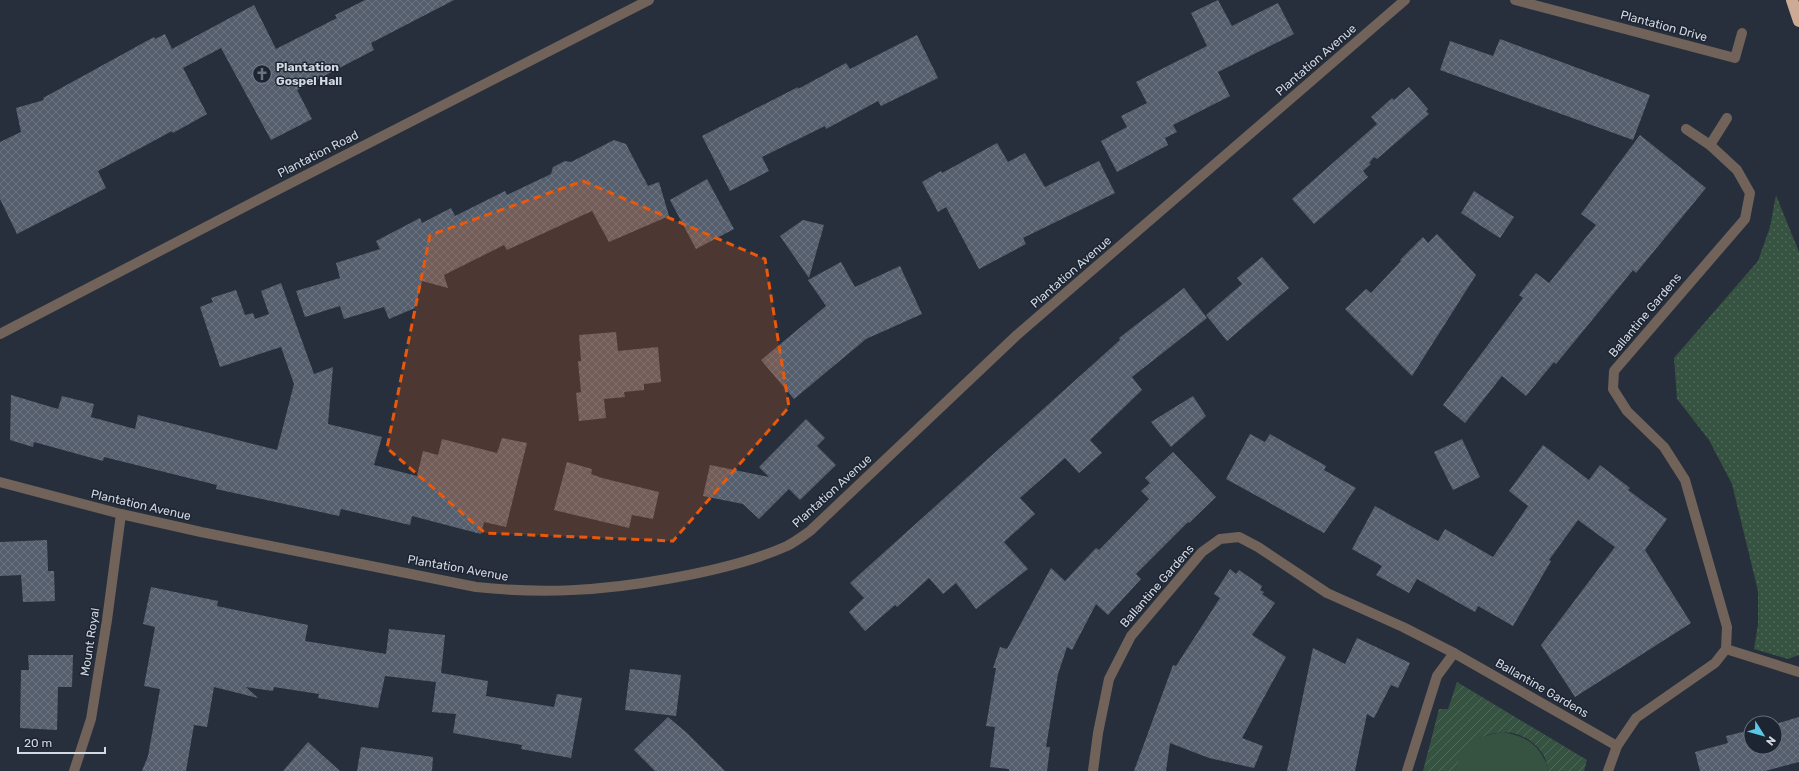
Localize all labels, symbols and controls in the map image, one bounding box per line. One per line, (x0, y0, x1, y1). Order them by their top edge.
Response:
street label: Plantation Drive (1619, 8, 1709, 44)
street label: Plantation Avenue (1273, 21, 1359, 99)
place label: Plantation Gospel Hall (276, 60, 342, 88)
church icon: Plantation Gospel Hall (251, 63, 273, 85)
street label: Plantation Road (275, 128, 361, 180)
street label: Plantation Avenue (1028, 233, 1114, 311)
street label: Ballantine Gardens (1606, 270, 1684, 360)
street label: Plantation Avenue (789, 451, 875, 530)
street label: Plantation Avenue (90, 487, 193, 523)
street label: Ballantine Gardens (1117, 542, 1197, 630)
street label: Plantation Avenue (407, 552, 510, 584)
street label: Mount Royal (78, 607, 102, 677)
street label: Ballantine Gardens (1493, 656, 1591, 720)
north arrow (1743, 715, 1783, 755)
scale bar (18, 729, 105, 755)
text: N (1763, 734, 1778, 748)
text: 20 m (24, 736, 52, 750)

